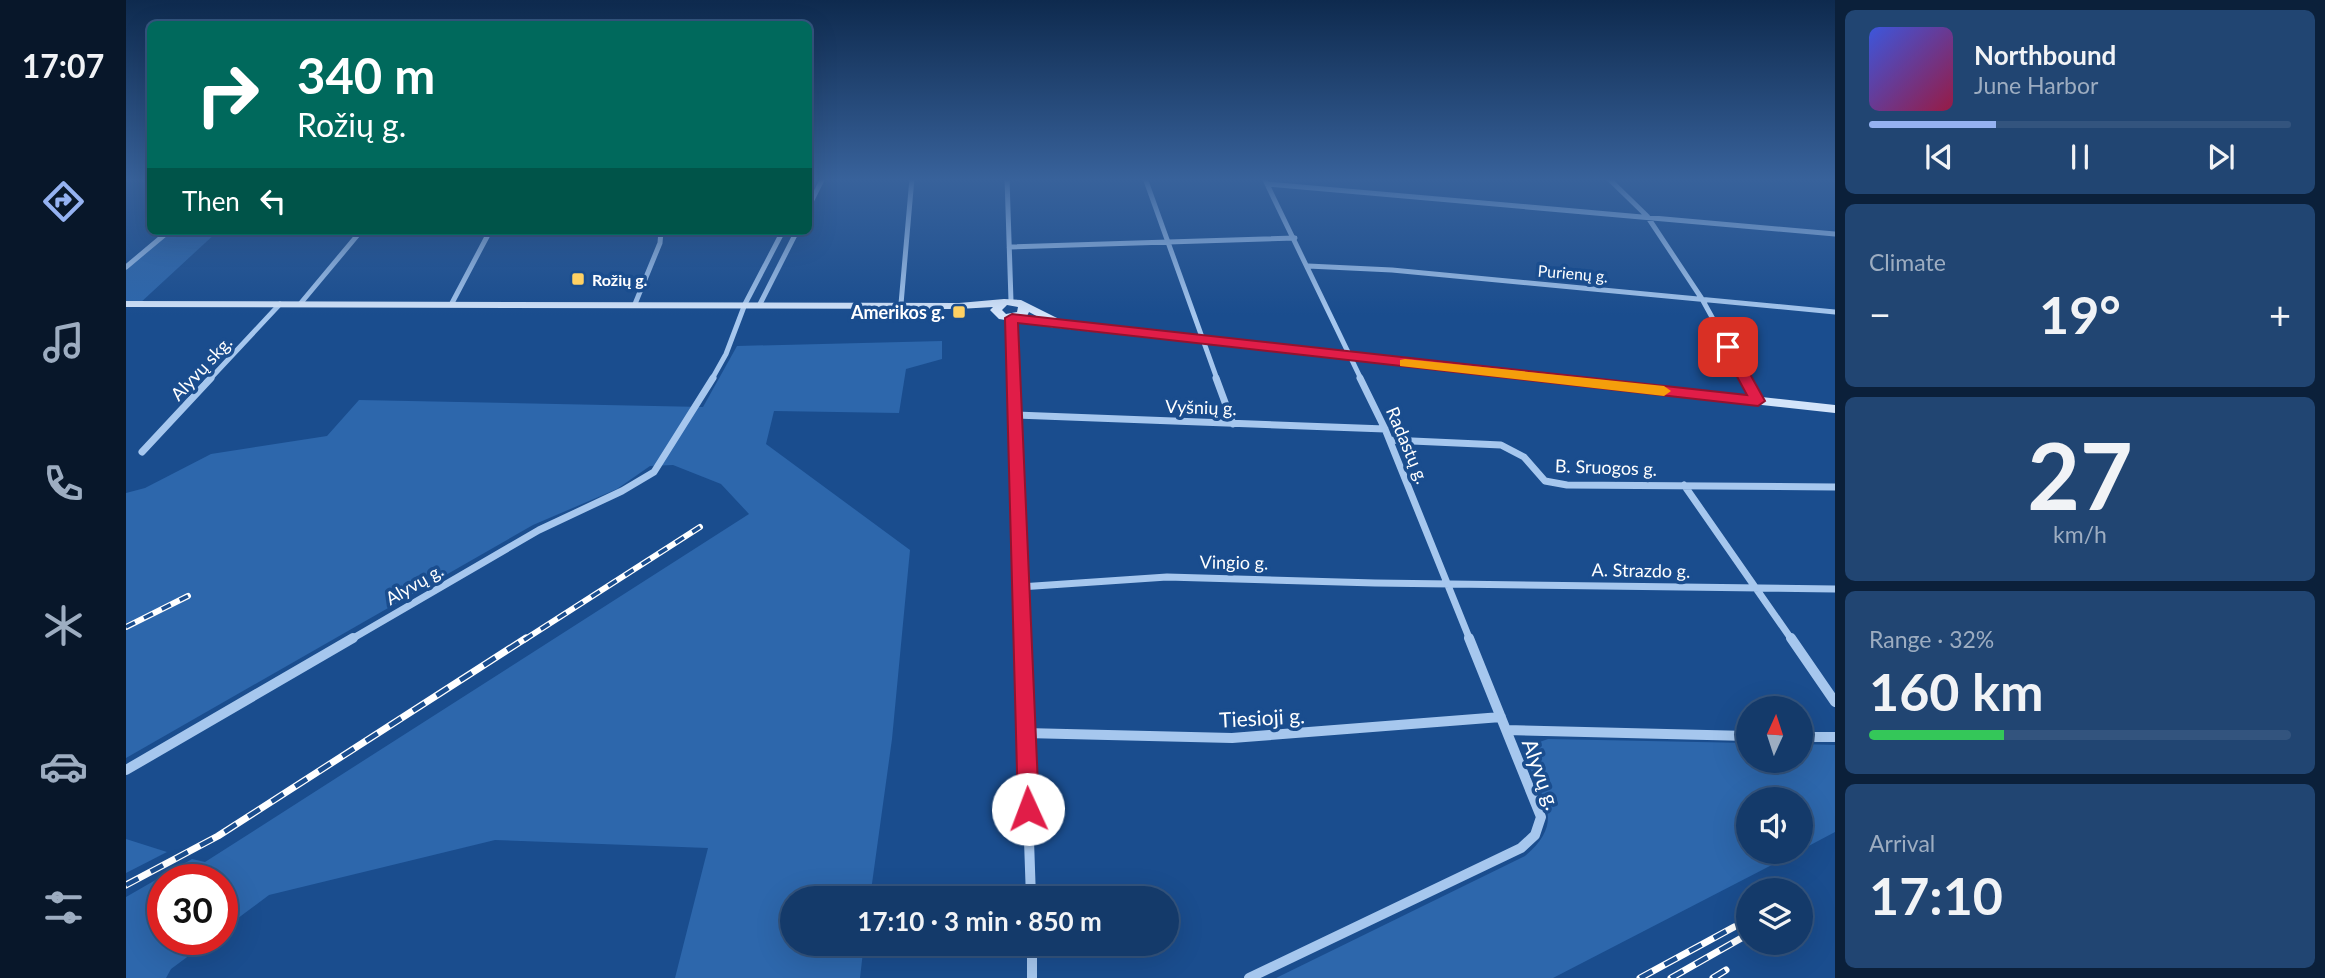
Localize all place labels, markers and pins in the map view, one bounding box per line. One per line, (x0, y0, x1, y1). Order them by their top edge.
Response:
place label: Rožių g. (592, 270, 648, 289)
marker: Rožių g. (570, 271, 586, 287)
place label: Amerikos g. (850, 301, 945, 323)
marker: Amerikos g. (951, 304, 967, 320)
pin (1698, 317, 1758, 377)

